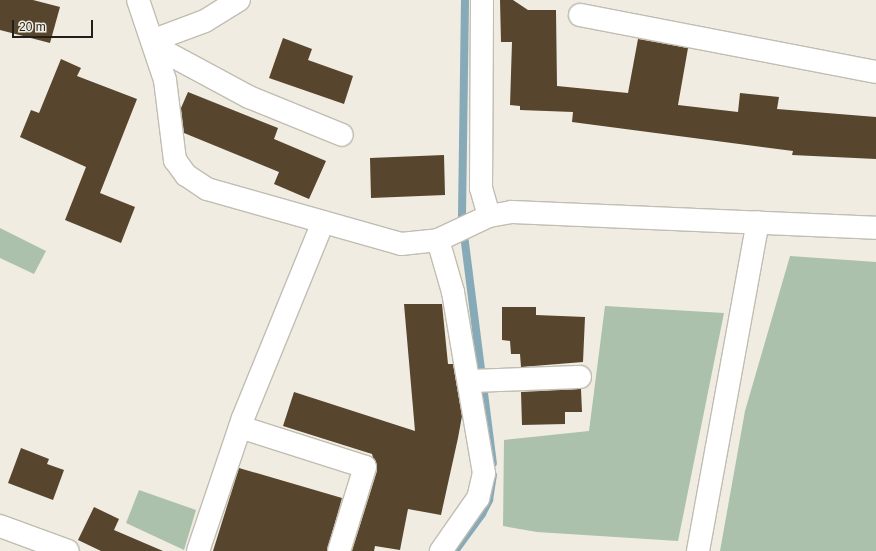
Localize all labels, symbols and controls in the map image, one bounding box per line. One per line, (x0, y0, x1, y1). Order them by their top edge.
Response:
scale bar (14, 12, 95, 38)
text: 20 m (19, 20, 46, 34)

